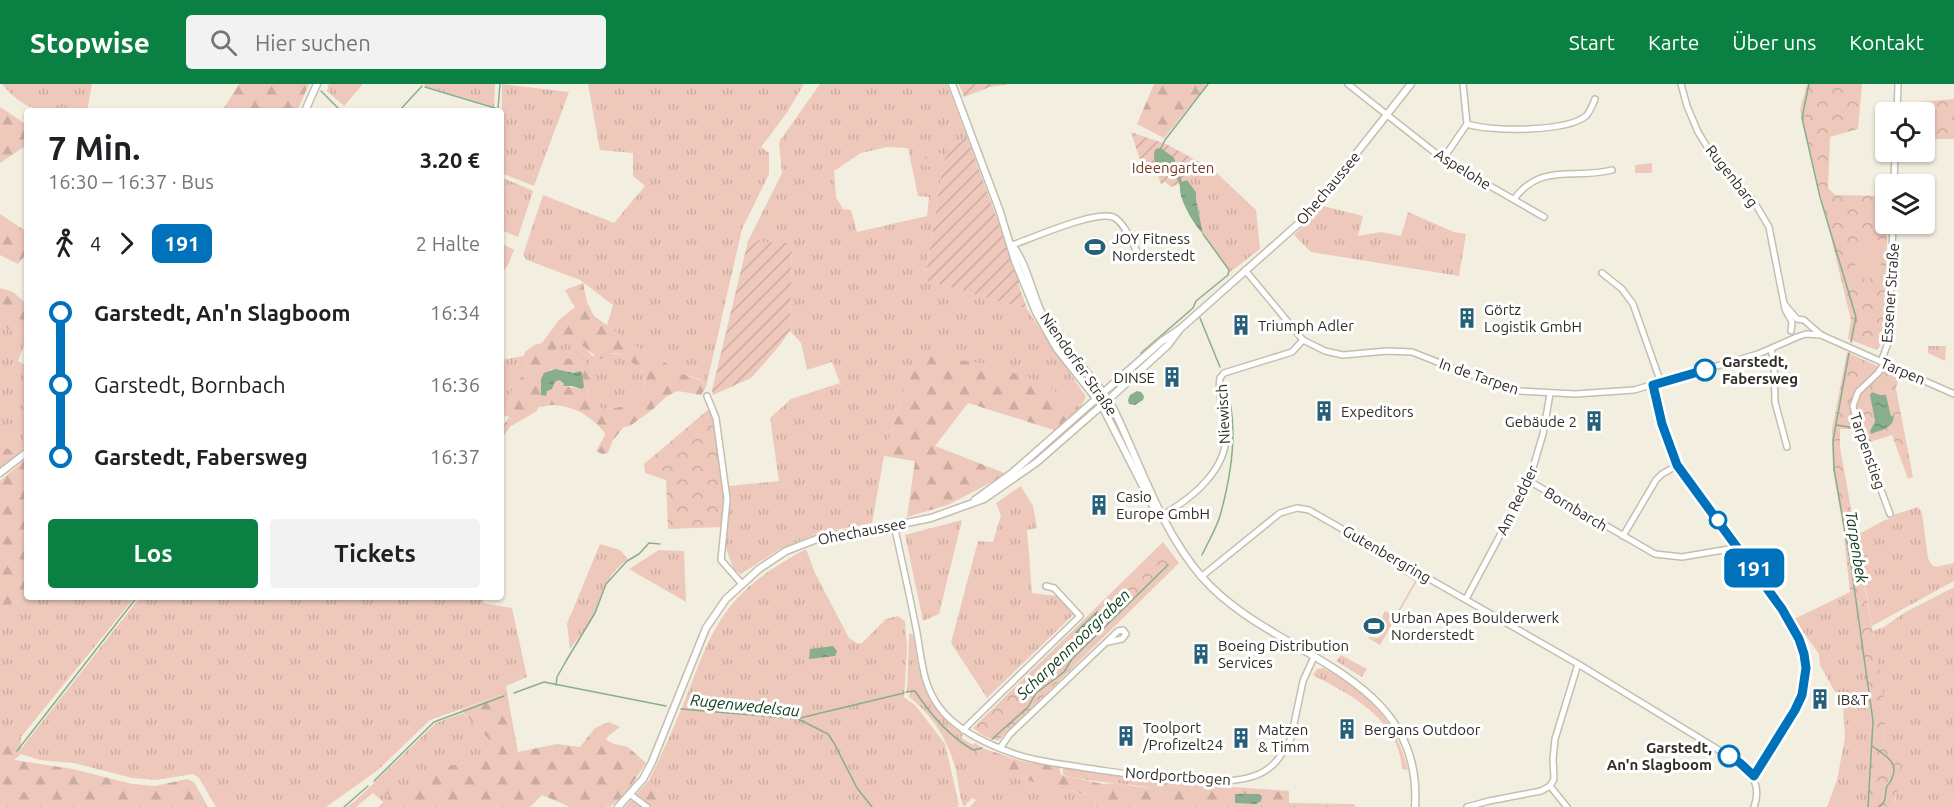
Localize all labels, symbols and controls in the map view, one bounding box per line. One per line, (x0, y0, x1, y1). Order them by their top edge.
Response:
search box (186, 15, 606, 69)
icon: search (207, 26, 240, 59)
text: Stopwise (30, 27, 150, 58)
text: Hier suchen (255, 30, 371, 55)
text: Start (1569, 30, 1615, 54)
text: Karte (1648, 30, 1699, 54)
text: Über uns (1732, 30, 1816, 54)
text: Kontakt (1849, 30, 1924, 54)
map controls (1875, 102, 1935, 234)
button: locate (1875, 102, 1935, 162)
text: 7 Min. (48, 129, 140, 166)
street label: Rugenbarg (1702, 142, 1762, 210)
street label: Aspelohe (1432, 145, 1494, 193)
text: 3.20 € (420, 147, 480, 172)
street label: Ohechaussee (1293, 148, 1363, 228)
park label: Ideengarten (1132, 159, 1214, 176)
text: 16:30 – 16:37 · Bus (48, 170, 214, 193)
button: layers (1875, 174, 1935, 234)
icon: walk (48, 227, 81, 260)
icon: forward (110, 227, 143, 260)
place label: JOY Fitness Norderstedt (1112, 230, 1195, 264)
text: 191 (164, 231, 200, 255)
text: 4 (90, 232, 101, 255)
text: 2 Halte (416, 232, 480, 255)
sports icon: JOY Fitness Norderstedt (1083, 235, 1107, 259)
street label: Essener Straße (1878, 242, 1902, 344)
text: Garstedt, An'n Slagboom (94, 300, 350, 325)
text: 16:34 (430, 301, 480, 324)
place label: Görtz Logistik GmbH (1484, 301, 1582, 335)
building icon: Görtz Logistik GmbH (1455, 306, 1479, 330)
street label: Niendorfer Straße (1037, 309, 1121, 419)
building icon: Triumph Adler (1229, 313, 1253, 337)
place label: Triumph Adler (1258, 317, 1354, 334)
place label: Garstedt, Fabersweg (1722, 353, 1798, 387)
street label: In de Tarpen (1437, 354, 1521, 398)
street label: Tarpen (1878, 354, 1928, 388)
marker: Garstedt, Fabersweg (1694, 359, 1716, 381)
building icon: DINSE (1160, 365, 1184, 389)
place label: DINSE (1114, 369, 1155, 386)
text: Garstedt, Bornbach (94, 372, 285, 397)
text: 16:36 (430, 373, 480, 396)
street label: Niewisch (1213, 384, 1233, 444)
building icon: Expeditors (1312, 399, 1336, 423)
place label: Expeditors (1341, 403, 1413, 420)
building icon: Gebäude 2 (1582, 409, 1606, 433)
street label: Tarpenstieg (1847, 411, 1889, 491)
place label: Gebäude 2 (1505, 413, 1577, 430)
text: Garstedt, Fabersweg (94, 444, 308, 469)
text: 16:37 (430, 445, 480, 468)
street label: Am Redder (1493, 462, 1541, 538)
street label: Bornbarch (1542, 484, 1610, 534)
place label: Casio Europe GmbH (1116, 488, 1210, 522)
building icon: Casio Europe GmbH (1087, 493, 1111, 517)
water label: Tarpenbek (1842, 510, 1872, 585)
unlabelled marker (1709, 511, 1727, 529)
street label: Ohechaussee (816, 514, 908, 548)
button: Los (48, 519, 258, 588)
button: Tickets (270, 519, 480, 588)
street label: Gutenbergring (1340, 522, 1434, 586)
line badge: 191 (1720, 548, 1788, 588)
text: 191 (1736, 556, 1772, 580)
water label: Scharpenmoorgraben (1012, 585, 1133, 703)
place label: Urban Apes Boulderwerk Norderstedt (1391, 609, 1560, 643)
sports icon: Urban Apes Boulderwerk Norderstedt (1362, 614, 1386, 638)
place label: Boeing Distribution Services (1218, 637, 1349, 671)
building icon: Boeing Distribution Services (1189, 642, 1213, 666)
building icon: IB&T (1808, 687, 1832, 711)
water label: Rugenwedelsau (689, 690, 801, 720)
place label: IB&T (1837, 691, 1869, 708)
building icon: Bergans Outdoor (1335, 717, 1359, 741)
place label: Toolport /Profizelt24 (1142, 719, 1223, 753)
place label: Matzen & Timm (1258, 721, 1309, 755)
place label: Bergans Outdoor (1364, 721, 1481, 738)
building icon: Toolport /Profizelt24 (1114, 724, 1138, 748)
building icon: Matzen & Timm (1229, 726, 1253, 750)
place label: Garstedt, An'n Slagboom (1607, 739, 1712, 773)
marker: Garstedt, An'n Slagboom (1718, 745, 1740, 767)
street label: Nordportbogen (1124, 764, 1232, 788)

